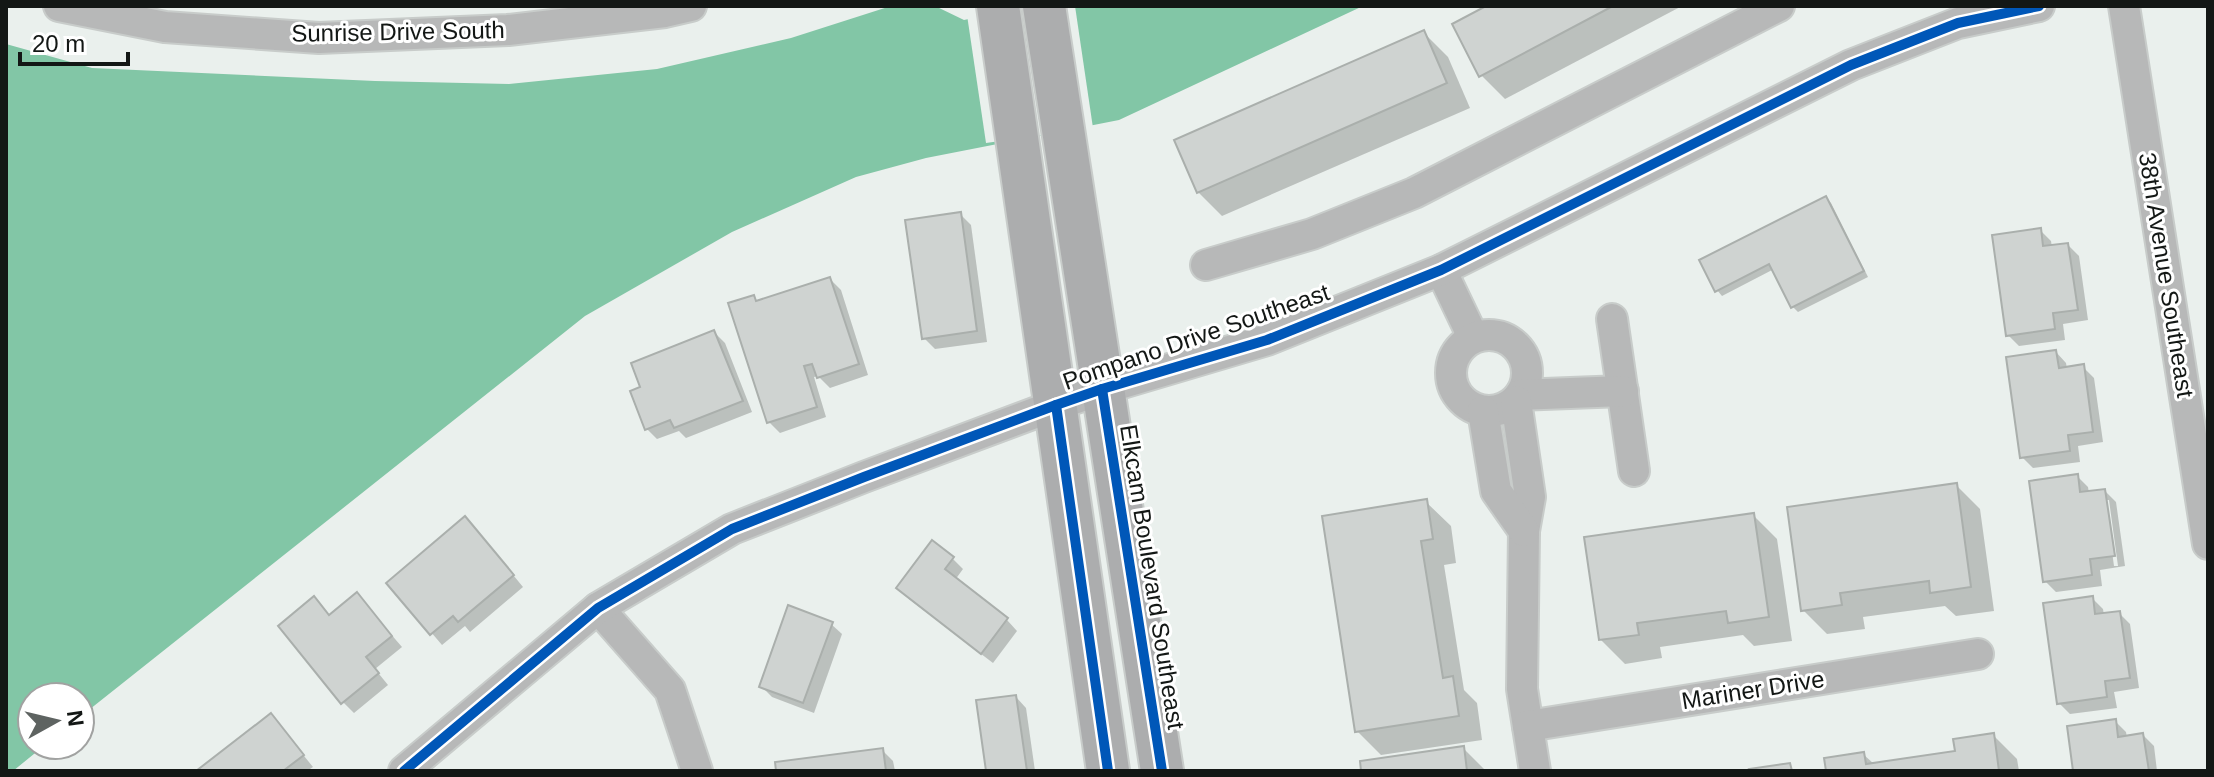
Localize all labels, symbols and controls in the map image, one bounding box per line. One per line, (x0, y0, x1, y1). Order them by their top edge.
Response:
scale bar (20, 16, 128, 66)
street label: Sunrise Drive South (291, 16, 505, 47)
text: 20 m (32, 30, 85, 57)
street label: 38th Avenue Southeast (2134, 150, 2199, 400)
street label: Pompano Drive Southeast (1059, 278, 1333, 395)
street label: Elkcam Boulevard Southeast (1115, 423, 1190, 732)
street label: Mariner Drive (1680, 665, 1826, 714)
north arrow (16, 681, 96, 761)
text: N (62, 709, 89, 728)

